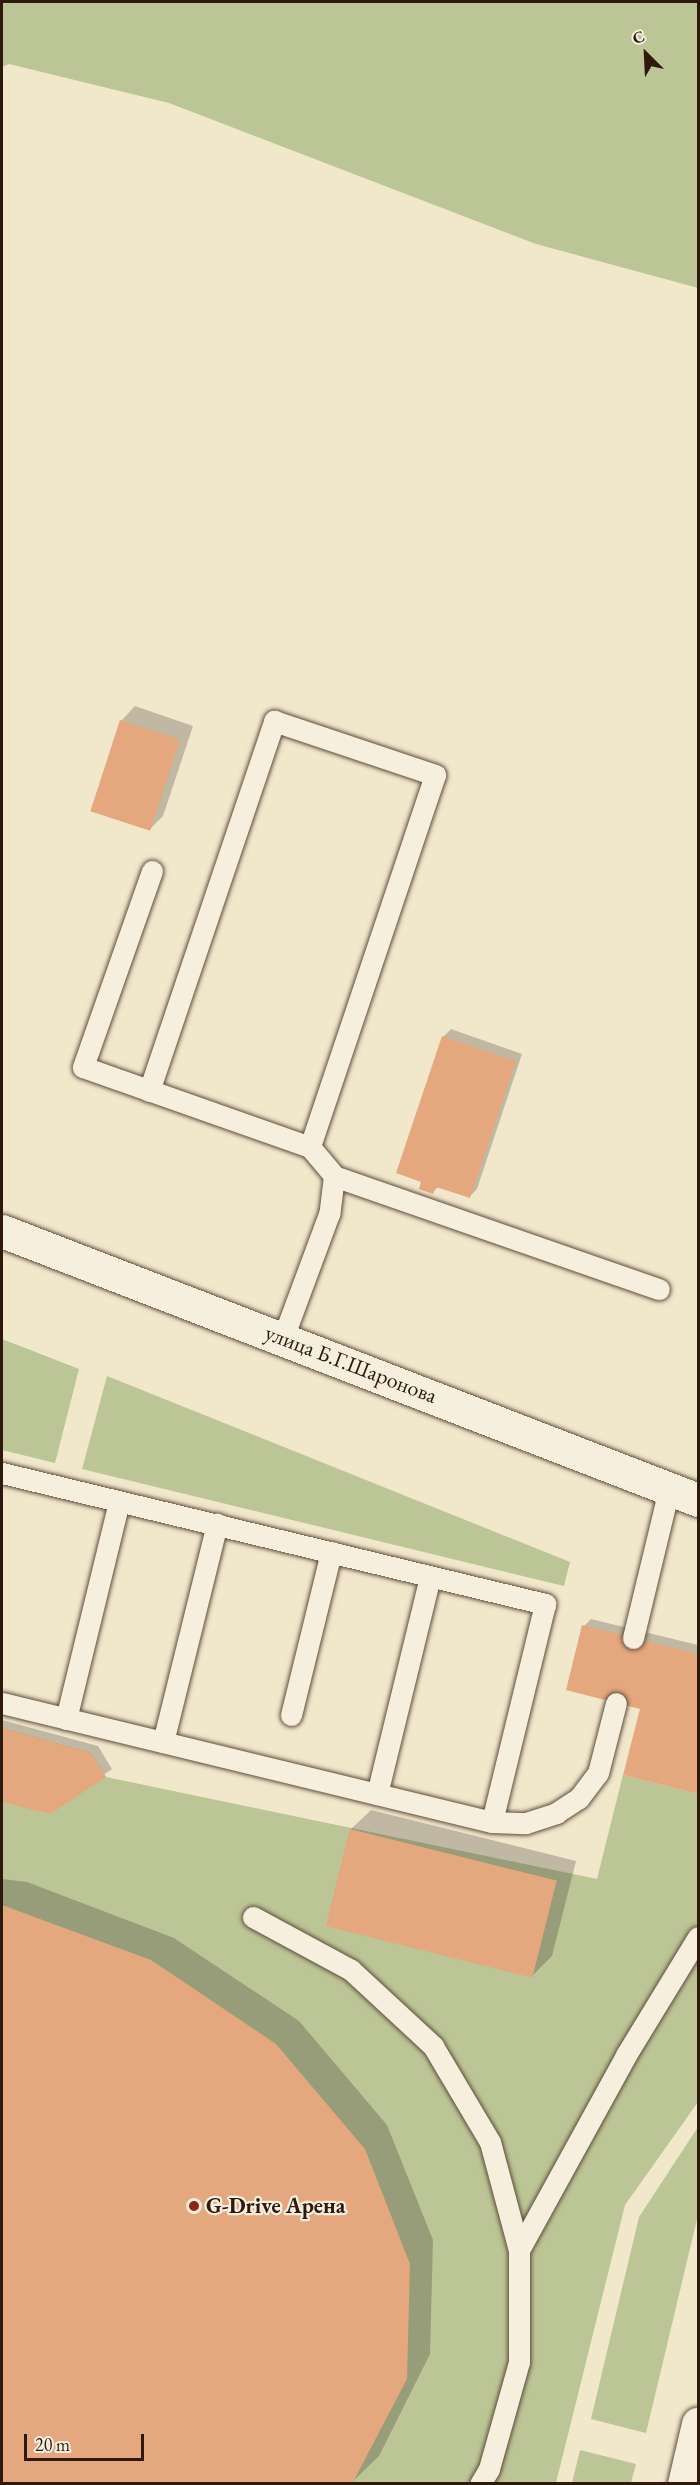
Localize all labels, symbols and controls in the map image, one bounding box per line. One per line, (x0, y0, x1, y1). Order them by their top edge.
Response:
north arrow (616, 24, 676, 84)
text: С (629, 25, 648, 49)
street label: улица Б.Г.Шаронова (261, 1319, 441, 1409)
place label: G-Drive Арена (206, 2193, 345, 2219)
marker: G-Drive Арена (187, 2199, 201, 2213)
scale bar (27, 2422, 147, 2460)
text: 20 m (35, 2433, 70, 2456)

